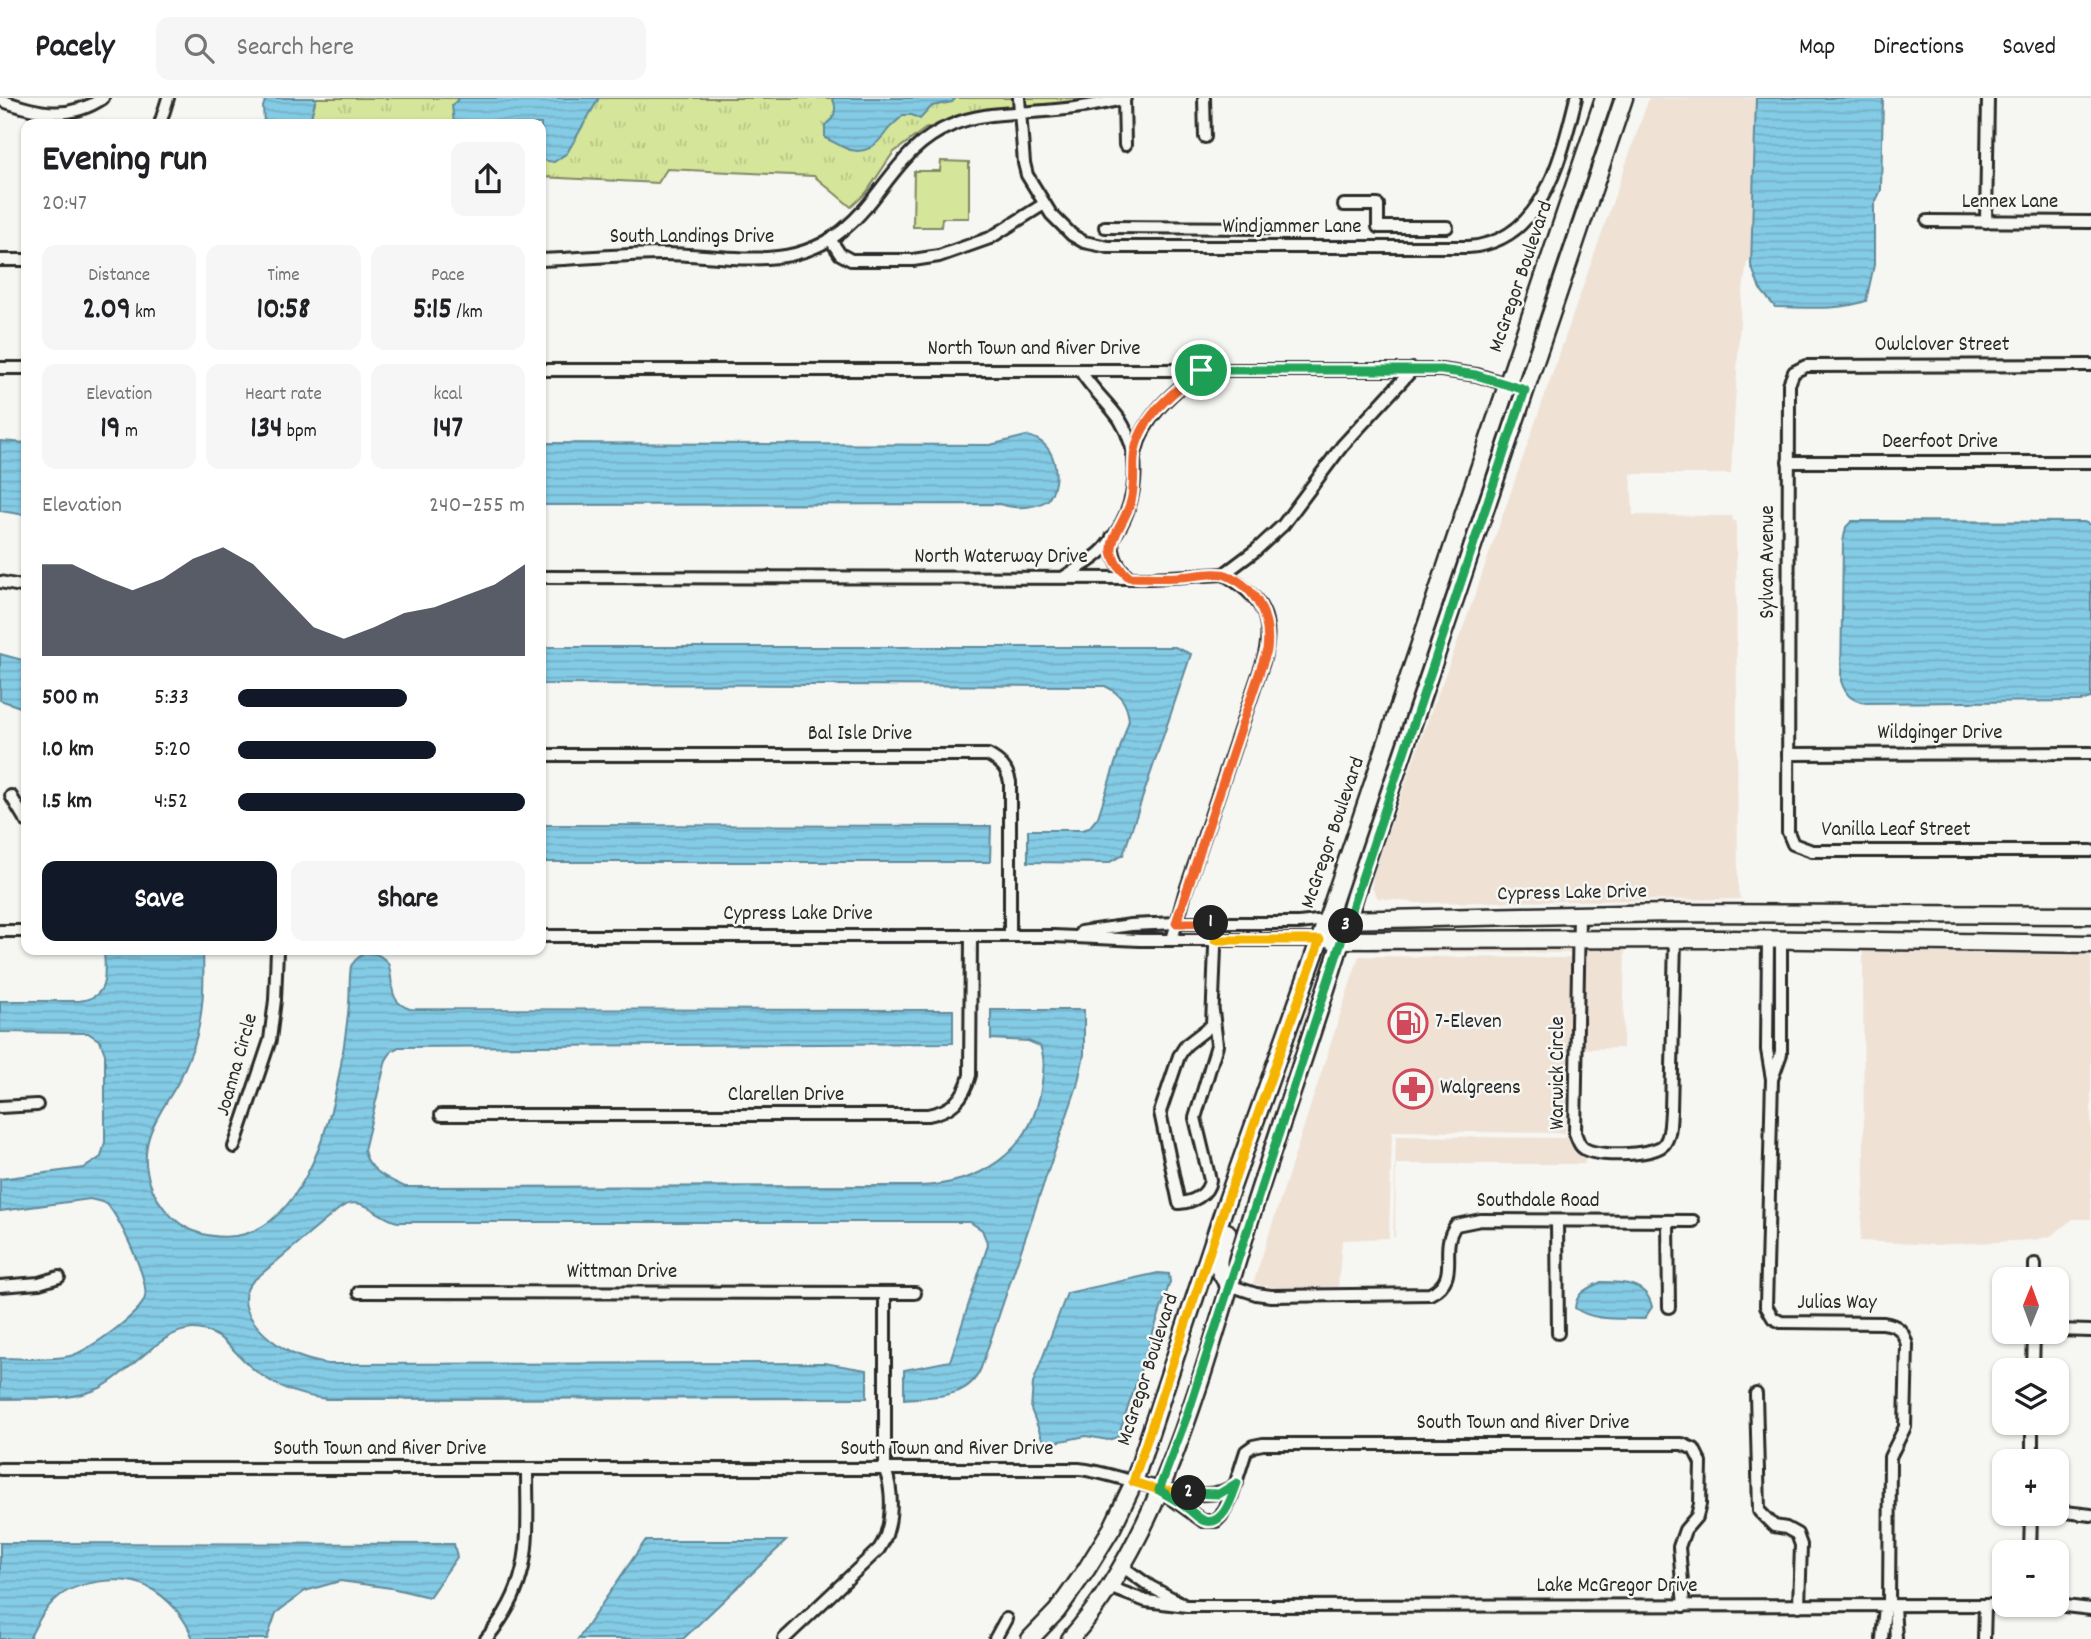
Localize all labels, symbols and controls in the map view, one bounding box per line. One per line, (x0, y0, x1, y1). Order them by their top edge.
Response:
search box (156, 17, 646, 80)
text: Pacely (35, 25, 114, 72)
icon: search (180, 29, 218, 67)
text: Search here (236, 30, 354, 67)
text: Map (1799, 31, 1835, 65)
text: Directions (1873, 31, 1964, 65)
text: Saved (2002, 31, 2056, 65)
text: Evening run (42, 134, 207, 189)
button: share (451, 142, 525, 216)
text: 20:47 (42, 188, 87, 221)
street label: Lennex Lane (1962, 188, 2058, 218)
street label: McGregor Boulevard (1482, 197, 1562, 357)
street label: Windjammer Lane (1223, 213, 1361, 243)
street label: South Landings Drive (610, 223, 774, 253)
text: Distance (88, 263, 150, 290)
text: Time (267, 263, 300, 290)
text: Pace (431, 263, 465, 290)
text: 2.09 (82, 290, 131, 333)
text: 10:58 (257, 290, 310, 333)
text: 5:15 (413, 290, 452, 333)
text: km (131, 300, 156, 327)
text: /km (452, 300, 483, 327)
street label: Owlclover Street (1875, 331, 2010, 361)
street label: North Town and River Drive (928, 335, 1140, 365)
pin (1171, 340, 1231, 400)
icon: arrive (1182, 351, 1220, 389)
text: Elevation (86, 382, 152, 409)
text: Heart rate (245, 382, 322, 409)
text: kcal (433, 382, 462, 409)
text: 19 (100, 409, 121, 452)
text: 134 (250, 409, 282, 452)
text: 147 (433, 409, 463, 452)
text: m (121, 419, 138, 446)
text: bpm (282, 419, 317, 446)
street label: Deerfoot Drive (1882, 428, 1998, 458)
text: Elevation (42, 490, 122, 523)
text: 240–255 m (429, 490, 525, 523)
street label: Sylvan Avenue (1754, 505, 1784, 619)
street label: North Waterway Drive (914, 543, 1088, 573)
text: 500 m (42, 682, 99, 715)
text: 5:33 (154, 682, 189, 715)
street label: Wildginger Drive (1878, 719, 2003, 749)
street label: Bal Isle Drive (808, 720, 912, 750)
text: 1.0 km (42, 734, 94, 767)
text: 5:20 (154, 734, 191, 767)
street label: McGregor Boulevard (1294, 753, 1374, 913)
text: 1.5 km (42, 786, 92, 819)
text: 4:52 (154, 786, 188, 819)
street label: Vanilla Leaf Street (1821, 816, 1971, 846)
button: Save (42, 861, 277, 941)
button: Share (291, 861, 525, 941)
street label: Cypress Lake Drive (1497, 878, 1647, 910)
street label: Cypress Lake Drive (723, 900, 873, 930)
pin: 1 (1194, 906, 1228, 940)
pin: 3 (1328, 908, 1364, 944)
text: 1 (1208, 909, 1213, 936)
text: 3 (1341, 912, 1350, 939)
fuel station icon: 7-Eleven (1387, 1002, 1429, 1044)
place label: 7-Eleven (1435, 1008, 1502, 1038)
street label: Joanna Circle (209, 1010, 267, 1120)
street label: Warwick Circle (1544, 1016, 1574, 1130)
pharmacy icon: Walgreens (1392, 1068, 1434, 1110)
place label: Walgreens (1440, 1074, 1521, 1104)
street label: Clarellen Drive (728, 1081, 844, 1111)
street label: Southdale Road (1476, 1187, 1600, 1217)
street label: Wittman Drive (567, 1258, 677, 1288)
north arrow (1992, 1267, 2068, 1344)
map controls (1992, 1267, 2069, 1617)
street label: Julias Way (1797, 1289, 1877, 1319)
street label: McGregor Boulevard (1110, 1290, 1188, 1450)
button: layers (1992, 1358, 2069, 1435)
street label: South Town and River Drive (1416, 1409, 1630, 1439)
street label: South Town and River Drive (273, 1435, 487, 1465)
street label: South Town and River Drive (840, 1435, 1054, 1465)
button: + (1992, 1449, 2069, 1526)
pin: 2 (1172, 1476, 1206, 1510)
text: 2 (1184, 1479, 1193, 1506)
button: − (1992, 1540, 2069, 1617)
street label: Lake McGregor Drive (1536, 1572, 1698, 1602)

